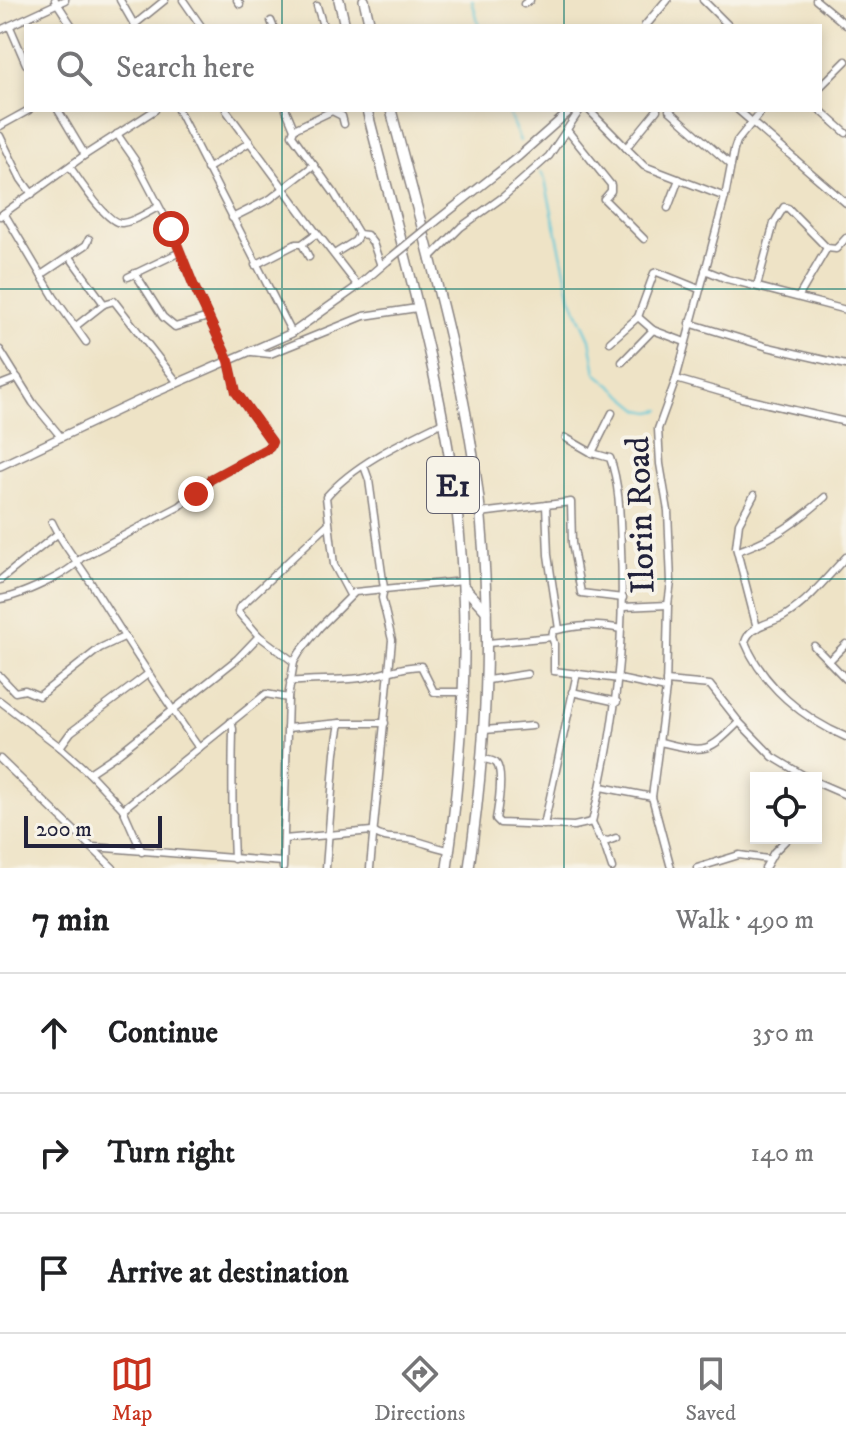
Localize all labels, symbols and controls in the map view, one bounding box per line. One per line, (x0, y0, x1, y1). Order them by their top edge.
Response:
search box (24, 24, 822, 112)
icon: search (52, 46, 96, 90)
text: Search here (116, 50, 255, 87)
route start (153, 211, 189, 247)
street label: Ilorin Road (617, 436, 665, 594)
road number: E1 (427, 457, 479, 513)
route end (178, 476, 214, 512)
map controls (750, 772, 822, 844)
button: locate (750, 772, 822, 844)
scale bar (24, 812, 162, 848)
text: 200 m (36, 816, 92, 843)
text: 7 min (32, 899, 109, 941)
text: Walk · 490 m (676, 904, 814, 937)
icon: ahead (32, 1011, 76, 1055)
text: Continue (108, 1015, 218, 1052)
text: 350 m (752, 1017, 814, 1050)
icon: right (32, 1131, 76, 1175)
text: Turn right (108, 1135, 235, 1172)
text: 140 m (750, 1137, 814, 1170)
icon: arrive (32, 1251, 76, 1295)
text: Arrive at destination (108, 1255, 349, 1292)
tab: Map (110, 1352, 154, 1427)
tab: Directions (374, 1352, 465, 1427)
tab: Saved (685, 1352, 736, 1427)

